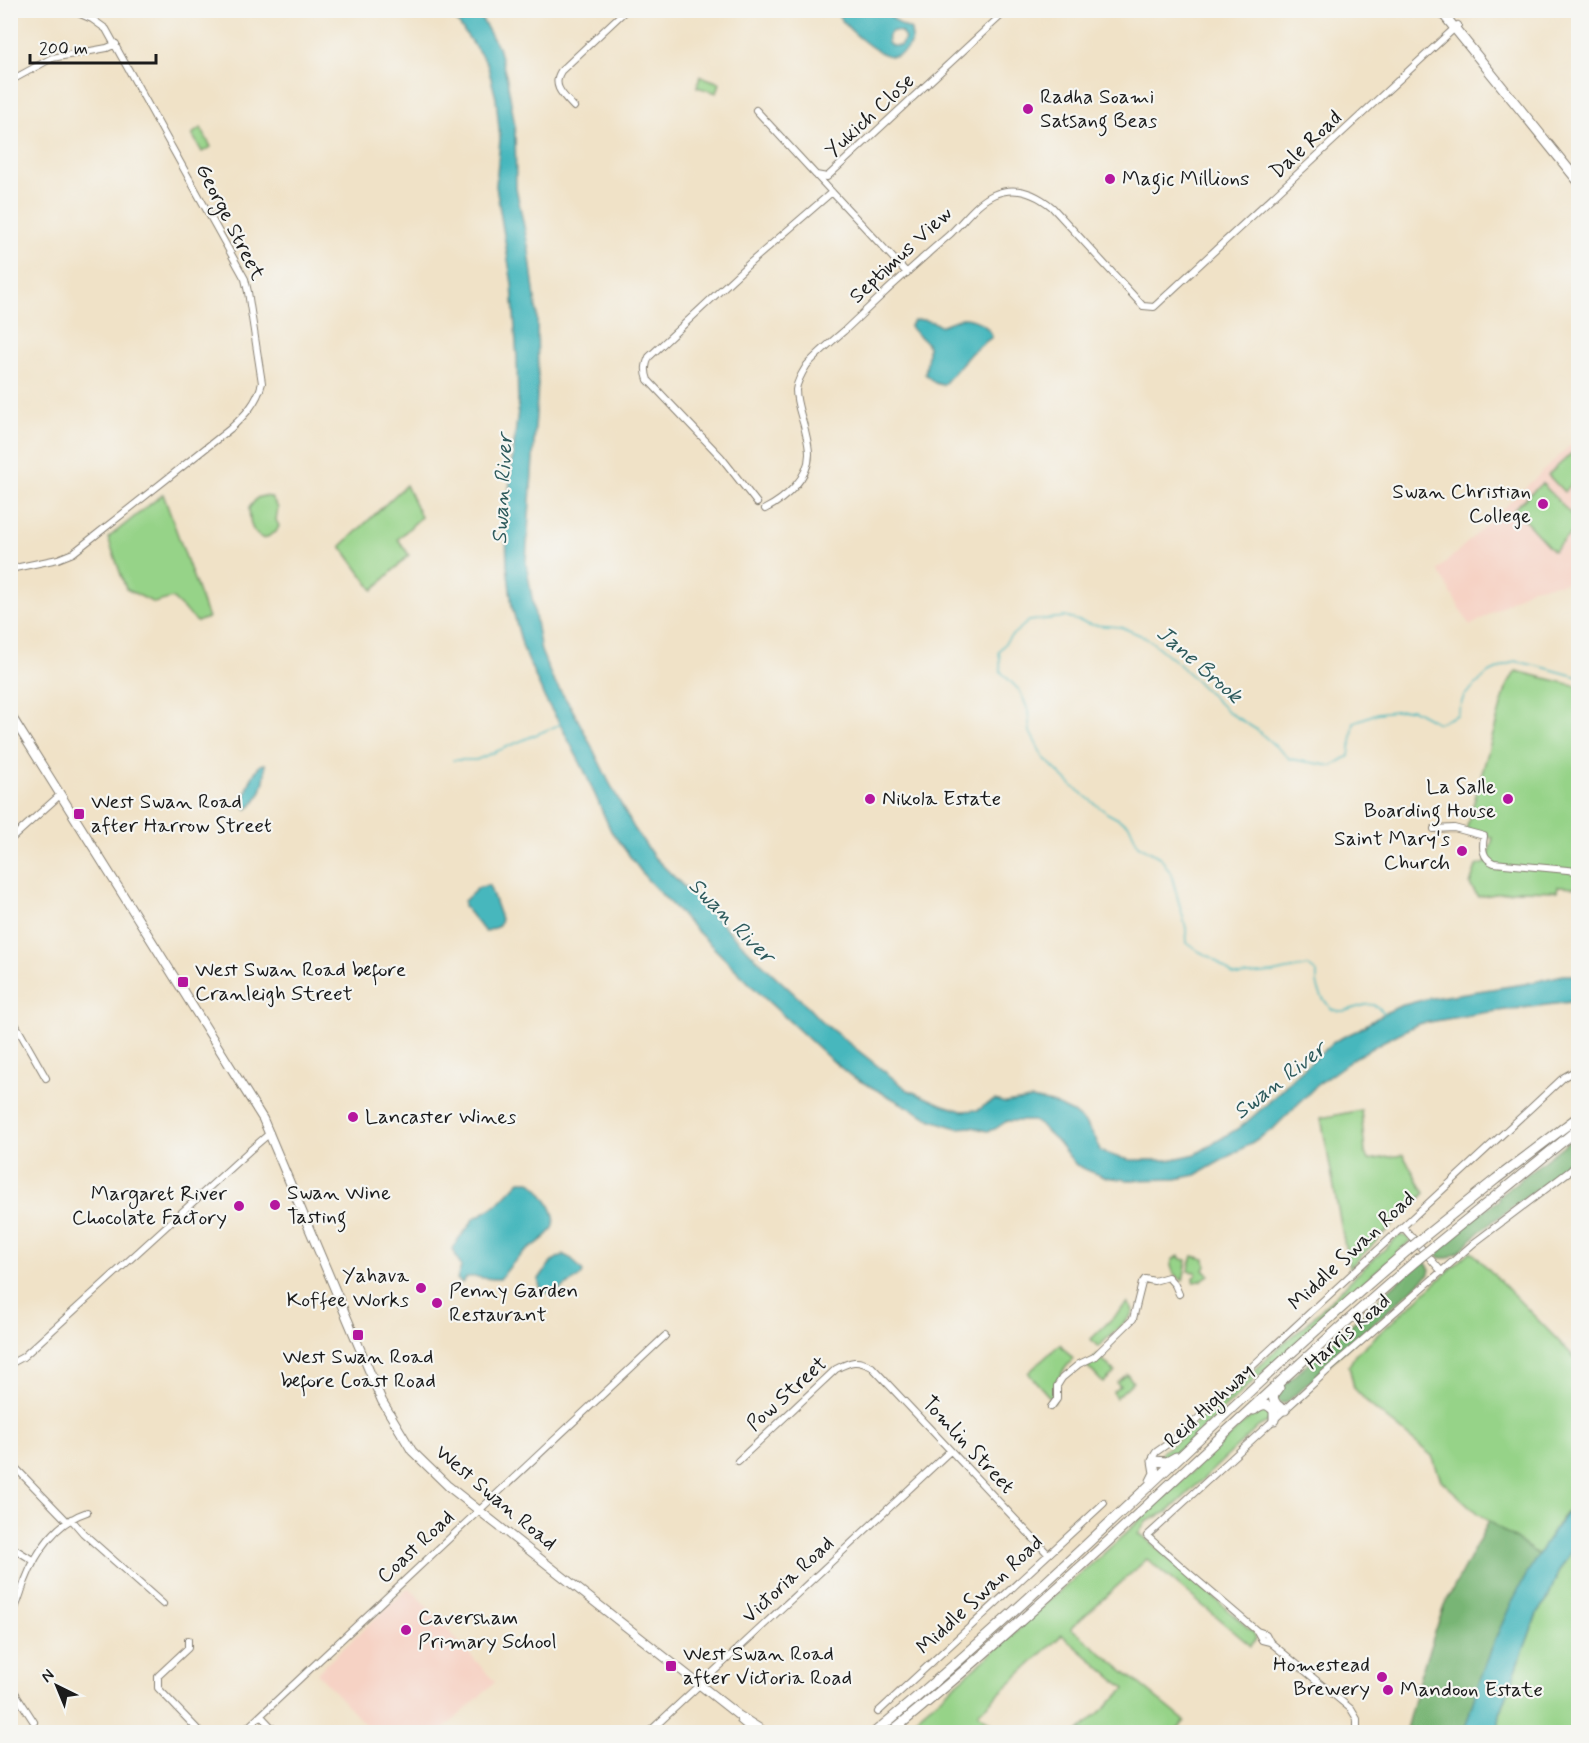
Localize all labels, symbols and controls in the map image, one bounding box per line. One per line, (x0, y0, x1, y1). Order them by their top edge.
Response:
scale bar (30, 27, 156, 65)
text: 200 m (39, 37, 88, 61)
street label: Yukich Close (819, 67, 921, 165)
place label: Radha Soami Satsang Beas (1040, 83, 1157, 137)
marker: Radha Soami Satsang Beas (1021, 102, 1035, 116)
street label: Dale Road (1264, 104, 1348, 186)
street label: George Street (188, 159, 272, 286)
place label: Magic Millions (1122, 165, 1249, 195)
marker: Magic Millions (1103, 172, 1117, 186)
street label: Septimus View (843, 200, 959, 310)
water label: Swan River (486, 430, 520, 545)
place label: Swan Christian College (1392, 478, 1531, 530)
marker: Swan Christian College (1536, 497, 1550, 511)
water label: Jane Brook (1150, 620, 1249, 711)
place label: La Salle Boarding House (1364, 773, 1496, 827)
place label: Nikola Estate (882, 785, 1001, 813)
place label: West Swan Road after Harrow Street (91, 788, 272, 840)
marker: Nikola Estate (863, 792, 877, 806)
marker: La Salle Boarding House (1501, 792, 1515, 806)
marker: West Swan Road after Harrow Street (72, 807, 86, 821)
place label: Saint Mary's Church (1334, 825, 1450, 877)
marker: Saint Mary's Church (1455, 844, 1469, 858)
water label: Swan River (682, 872, 782, 972)
place label: West Swan Road before Cranleigh Street (195, 956, 406, 1008)
marker: West Swan Road before Cranleigh Street (176, 975, 190, 989)
water label: Swan River (1228, 1034, 1334, 1126)
place label: Lancaster Wines (365, 1103, 516, 1131)
marker: Lancaster Wines (346, 1110, 360, 1124)
place label: Swan Wine Tasting (287, 1179, 391, 1233)
place label: Margaret River Chocolate Factory (72, 1180, 227, 1232)
street label: Middle Swan Road (1282, 1185, 1422, 1317)
marker: Swan Wine Tasting (268, 1198, 282, 1212)
marker: Margaret River Chocolate Factory (232, 1199, 246, 1213)
place label: Yahava Koffee Works (286, 1262, 409, 1314)
place label: Penny Garden Restaurant (449, 1277, 578, 1329)
marker: Yahava Koffee Works (414, 1281, 428, 1295)
street label: Harris Road (1299, 1287, 1397, 1377)
marker: Penny Garden Restaurant (430, 1296, 444, 1310)
marker: West Swan Road before Coast Road (351, 1328, 365, 1342)
place label: West Swan Road before Coast Road (280, 1343, 436, 1397)
street label: Pow Street (741, 1350, 833, 1438)
street label: Reid Highway (1158, 1357, 1261, 1456)
street label: Tomlin Street (915, 1390, 1021, 1500)
street label: West Swan Road (429, 1439, 563, 1557)
street label: Coast Road (371, 1504, 461, 1590)
street label: Middle Swan Road (910, 1529, 1050, 1661)
street label: Victoria Road (736, 1530, 840, 1630)
place label: Caversham Primary School (418, 1604, 557, 1656)
marker: Caversham Primary School (399, 1623, 413, 1637)
place label: West Swan Road after Victoria Road (683, 1640, 852, 1692)
place label: Homestead Brewery (1273, 1651, 1370, 1703)
north arrow (27, 1656, 87, 1716)
marker: West Swan Road after Victoria Road (664, 1659, 678, 1673)
text: N (37, 1665, 59, 1687)
marker: Homestead Brewery (1375, 1670, 1389, 1684)
place label: Mandoon Estate (1400, 1676, 1543, 1704)
marker: Mandoon Estate (1381, 1683, 1395, 1697)

